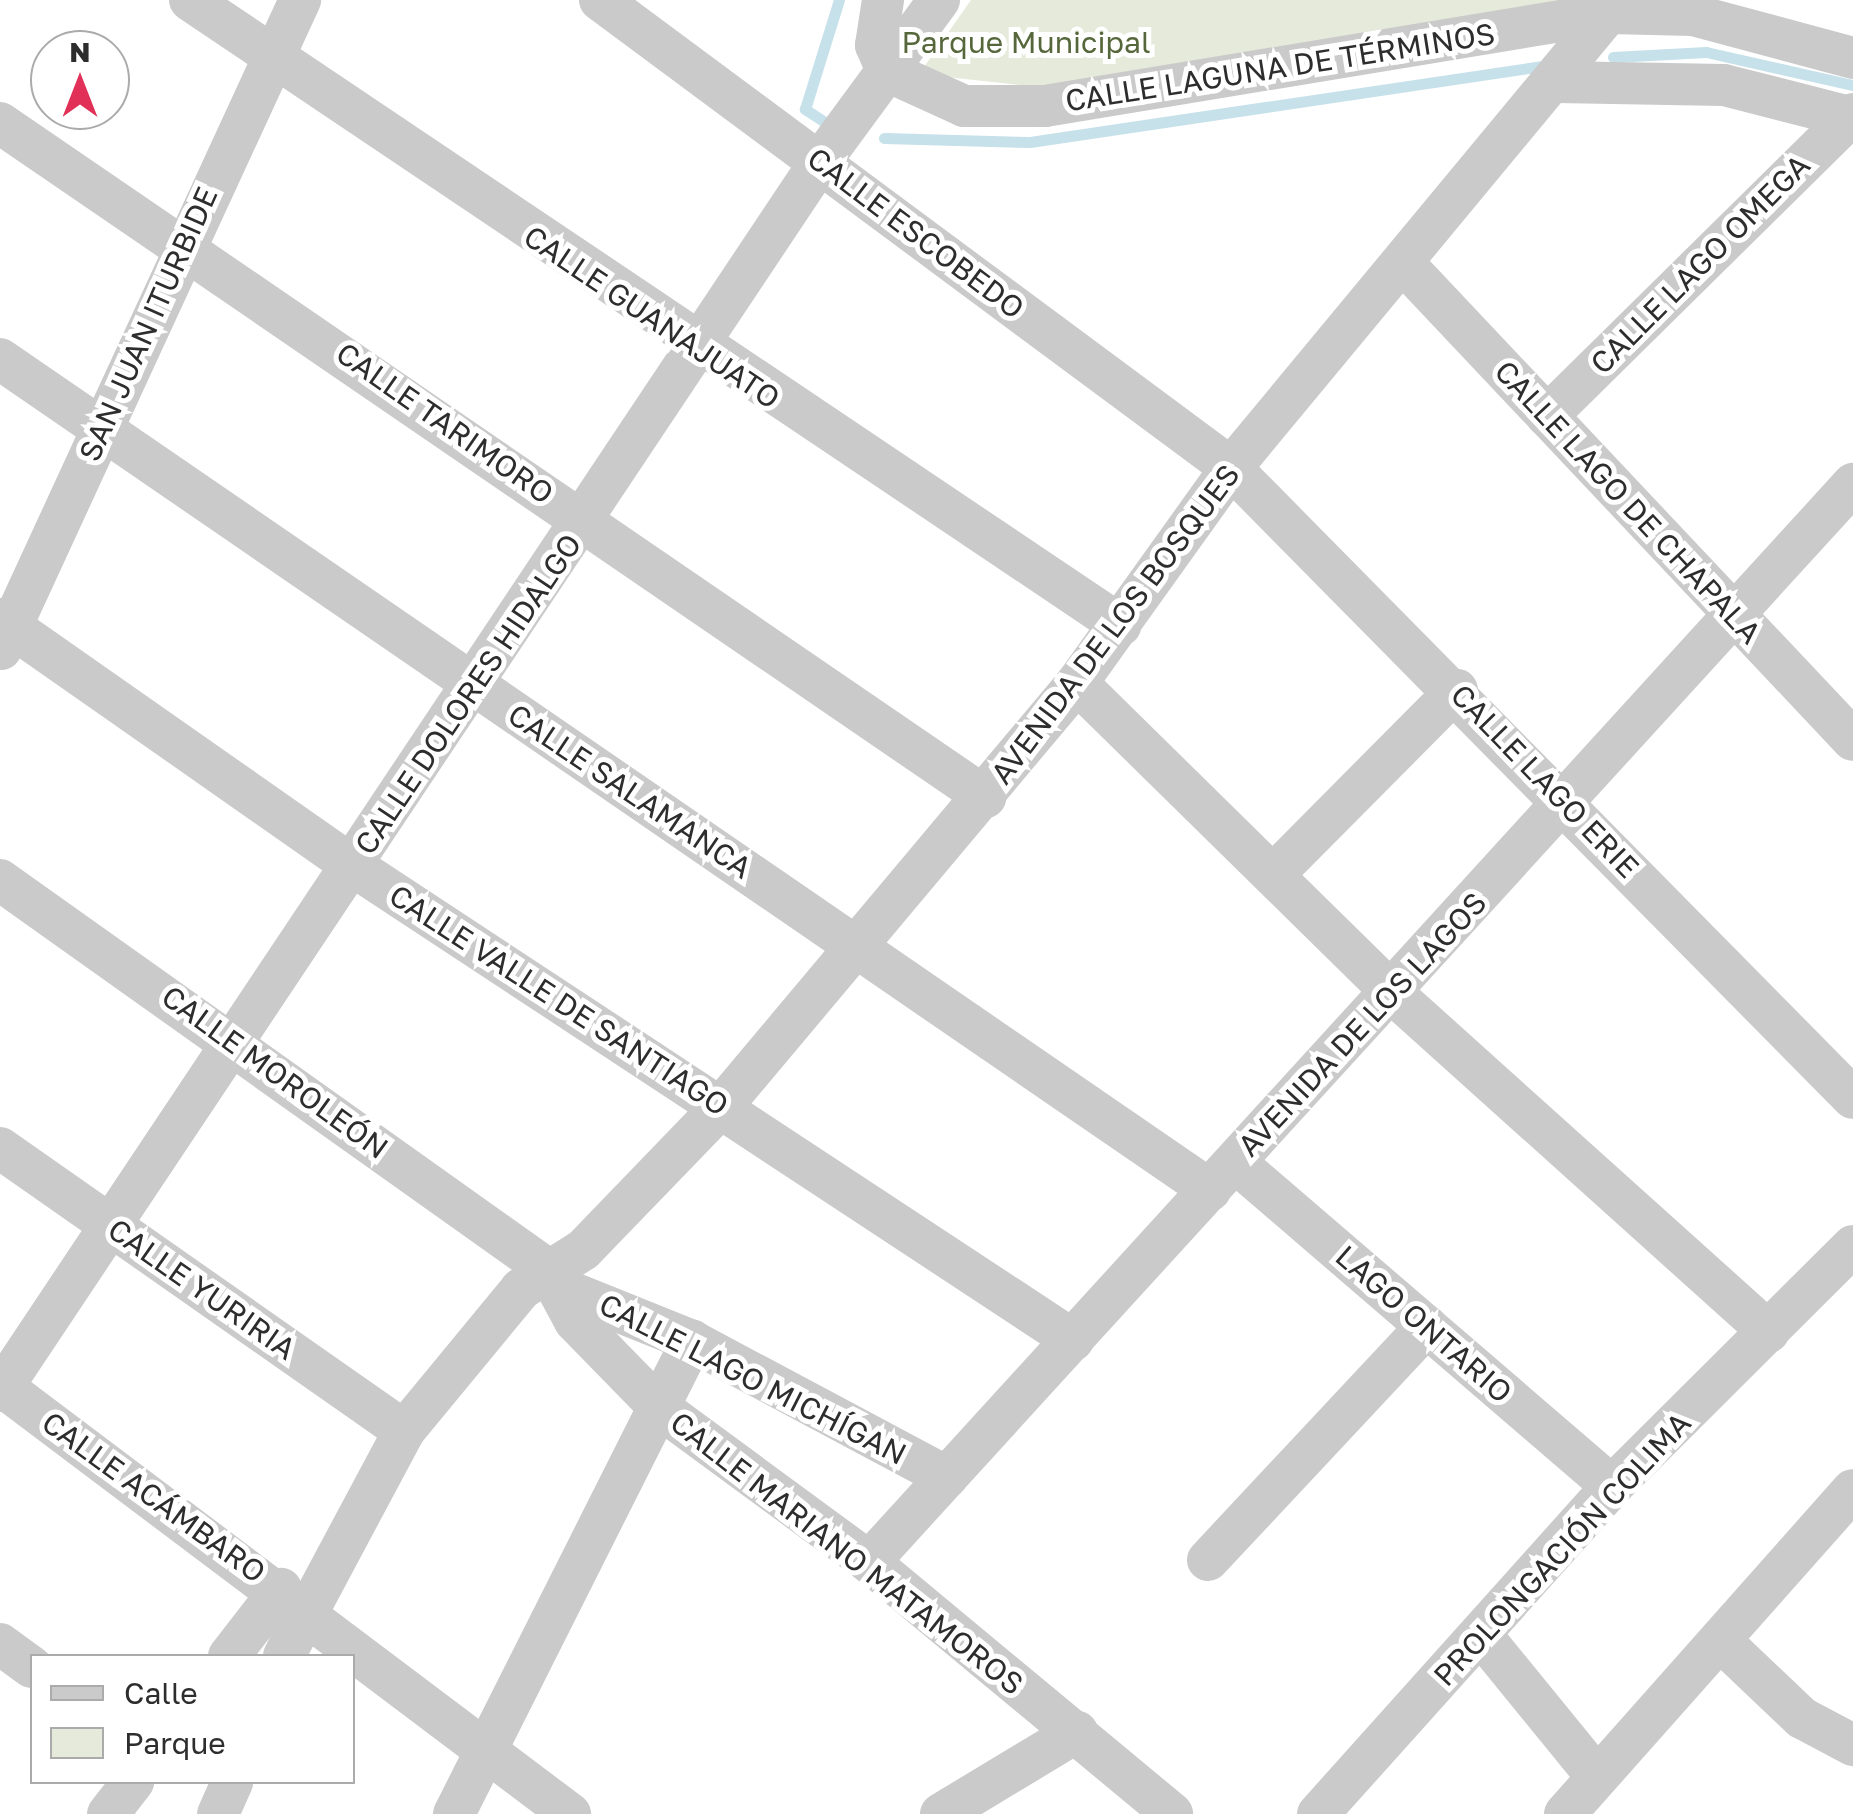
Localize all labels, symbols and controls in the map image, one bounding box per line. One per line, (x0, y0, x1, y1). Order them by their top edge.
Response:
street label: CALLE LAGUNA DE TÉRMINOS (1063, 15, 1497, 119)
park label: Parque Municipal (901, 24, 1151, 60)
north arrow (30, 30, 130, 130)
text: N (69, 35, 91, 68)
street label: CALLE ESCOBEDO (801, 140, 1031, 326)
street label: CALLE LAGO OMEGA (1583, 147, 1817, 381)
street label: SAN JUAN ITURBIDE (71, 181, 225, 467)
street label: CALLE GUANAJUATO (517, 218, 787, 416)
street label: CALLE TARIMORO (330, 335, 560, 511)
street label: CALLE LAGO DE CHAPALA (1487, 353, 1769, 651)
street label: AVENIDA DE LOS BOSQUES (983, 457, 1247, 791)
street label: CALLE DOLORES HIDALGO (347, 527, 589, 861)
street label: CALLE LAGO ERIE (1444, 677, 1646, 885)
street label: CALLE SALAMANCA (502, 696, 758, 886)
street label: CALLE VALLE DE SANTIAGO (383, 877, 735, 1123)
street label: AVENIDA DE LOS LAGOS (1230, 885, 1494, 1163)
street label: CALLE MOROLEÓN (155, 978, 395, 1166)
street label: CALLE YURIRIA (101, 1211, 303, 1367)
street label: LAGO ONTARIO (1329, 1238, 1519, 1410)
street label: CALLE LAGO MICHÍGAN (594, 1286, 912, 1472)
street label: CALLE ACÁMBARO (35, 1404, 273, 1590)
street label: CALLE MARIANO MATAMOROS (663, 1404, 1031, 1702)
street label: PROLONGACIÓN COLIMA (1426, 1405, 1698, 1693)
legend (30, 1654, 355, 1784)
text: Calle (124, 1675, 198, 1711)
text: Parque (124, 1725, 226, 1761)

